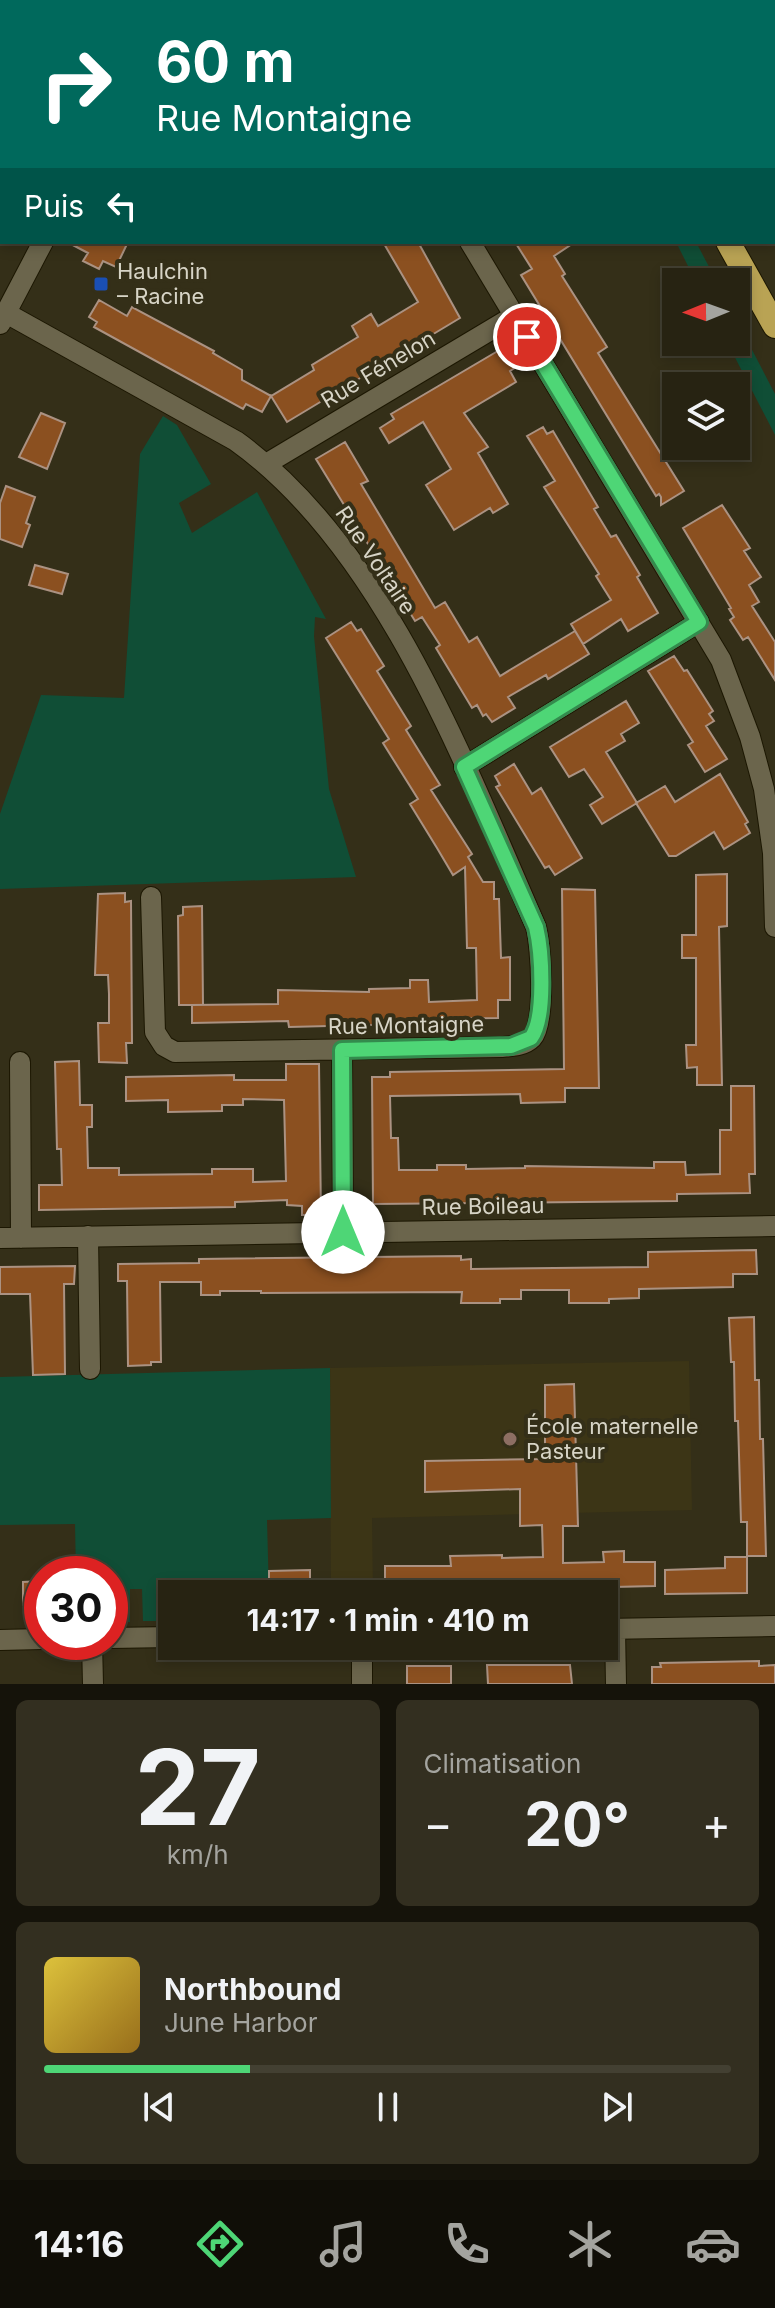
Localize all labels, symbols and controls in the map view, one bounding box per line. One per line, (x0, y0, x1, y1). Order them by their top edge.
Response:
text: 60 m (156, 28, 295, 96)
icon: right (24, 32, 128, 136)
text: Rue Montaigne (156, 96, 412, 140)
icon: left (100, 184, 144, 228)
text: Puis (24, 188, 84, 224)
place label: Haulchin – Racine (117, 258, 208, 309)
north arrow (662, 268, 750, 356)
map controls (662, 268, 750, 460)
marker: Haulchin – Racine (92, 275, 110, 293)
pin (493, 303, 561, 371)
icon: arrive (505, 315, 549, 359)
street label: Rue Fénelon (316, 325, 440, 413)
button: layers (662, 372, 750, 460)
street label: Rue Voltaire (330, 501, 422, 619)
street label: Rue Montaigne (328, 1011, 484, 1039)
position arrow (301, 1190, 385, 1274)
street label: Rue Boileau (421, 1192, 545, 1220)
place label: École maternelle Pasteur (526, 1413, 699, 1464)
marker: École maternelle Pasteur (501, 1430, 519, 1448)
speed limit sign: 30 (24, 1556, 128, 1660)
text: 14:17 · 1 min · 410 m (246, 1602, 530, 1638)
text: 27 (135, 1724, 261, 1850)
text: Climatisation (424, 1748, 581, 1779)
text: 20° (524, 1788, 630, 1860)
text: − (424, 1797, 453, 1851)
text: + (702, 1797, 731, 1851)
text: km/h (167, 1839, 229, 1870)
text: Northbound (164, 1971, 341, 2007)
text: June Harbor (164, 2007, 317, 2038)
icon: previous (137, 2085, 181, 2129)
icon: pause (366, 2085, 410, 2129)
icon: next (595, 2085, 639, 2129)
icon: directions (192, 2216, 248, 2272)
icon: music (315, 2216, 371, 2272)
icon: phone (439, 2216, 495, 2272)
icon: climate (562, 2216, 618, 2272)
icon: car (685, 2216, 741, 2272)
text: 14:16 (34, 2222, 124, 2266)

